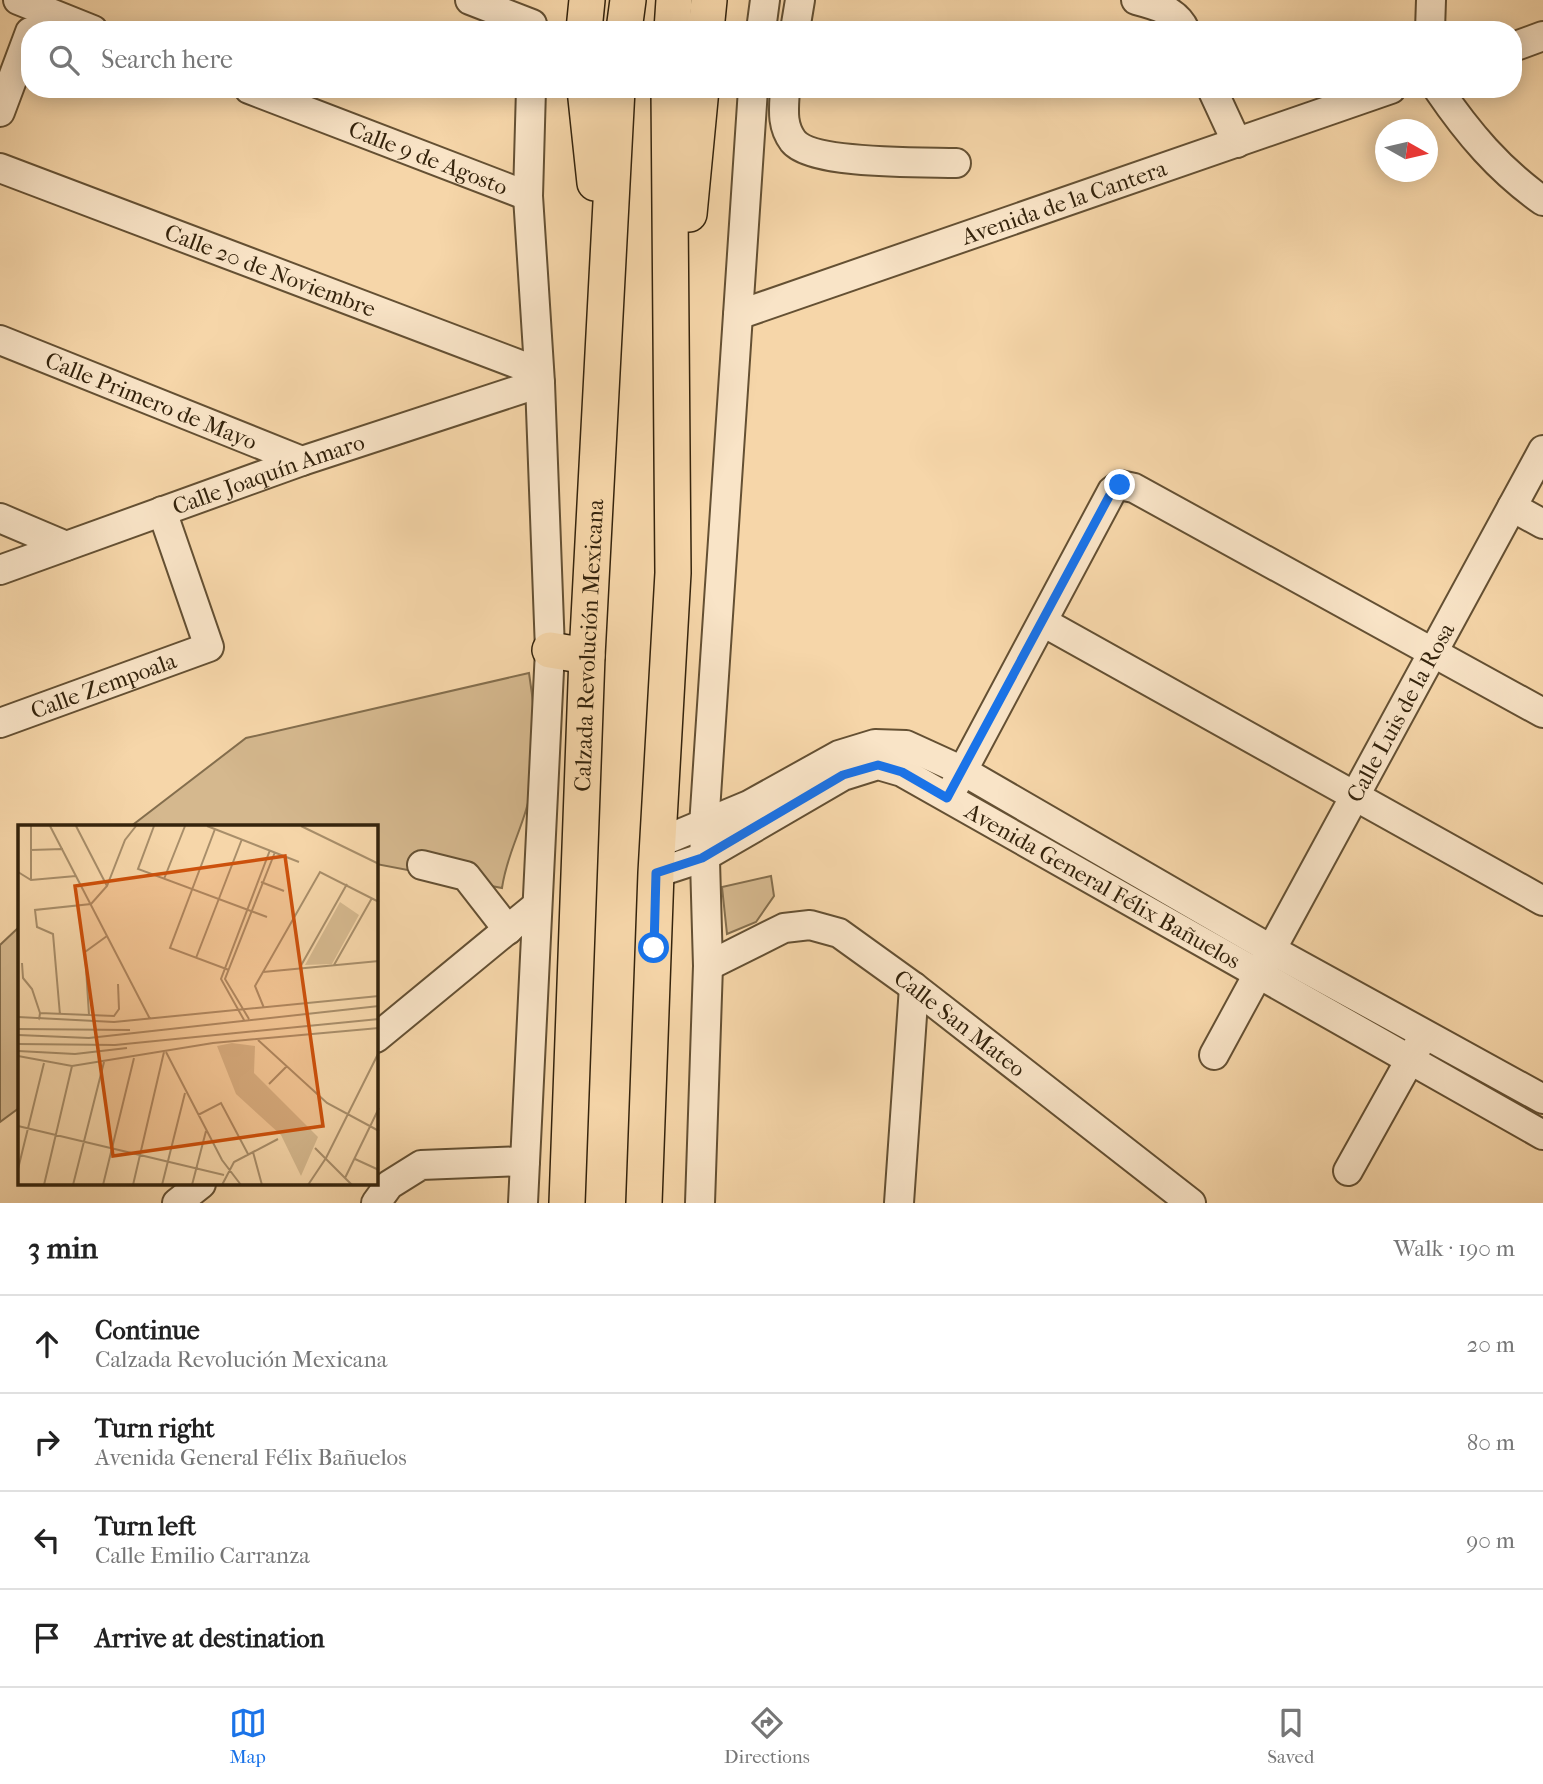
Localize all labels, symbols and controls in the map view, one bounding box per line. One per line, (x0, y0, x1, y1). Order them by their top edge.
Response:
search box (21, 21, 1522, 98)
icon: search (45, 41, 83, 79)
text: Search here (101, 44, 233, 75)
street label: Calle 9 de Agosto (345, 115, 512, 200)
north arrow (1375, 119, 1438, 182)
street label: Avenida de la Cantera (957, 154, 1170, 250)
street label: Calle 20 de Noviembre (161, 218, 379, 322)
street label: Calle Primero de Mayo (41, 346, 261, 455)
street label: Calle Joaquín Amaro (169, 428, 368, 520)
route end (1104, 469, 1135, 500)
street label: Calzada Revolución Mexicana (569, 498, 609, 792)
street label: Calle Luis de la Rosa (1341, 618, 1460, 807)
street label: Calle Zempoala (27, 646, 180, 724)
street label: Avenida General Félix Bañuelos (960, 797, 1245, 974)
inset map (18, 825, 378, 1186)
route start (638, 932, 669, 963)
street label: Calle San Mateo (889, 964, 1031, 1082)
text: 3 min (28, 1231, 98, 1266)
text: Walk · 190 m (1394, 1235, 1515, 1262)
text: Continue (95, 1315, 200, 1346)
icon: ahead (28, 1325, 66, 1363)
text: 20 m (1466, 1331, 1515, 1358)
text: Calzada Revolución Mexicana (95, 1346, 388, 1373)
text: Turn right (95, 1413, 215, 1444)
icon: right (28, 1423, 66, 1461)
text: 80 m (1467, 1429, 1515, 1456)
text: Avenida General Félix Bañuelos (95, 1444, 407, 1471)
text: Turn left (95, 1511, 196, 1542)
icon: left (28, 1521, 66, 1559)
text: 90 m (1466, 1527, 1515, 1554)
text: Calle Emilio Carranza (95, 1542, 310, 1569)
icon: arrive (28, 1619, 66, 1657)
text: Arrive at destination (95, 1623, 325, 1654)
tab: Map (229, 1704, 267, 1768)
tab: Directions (724, 1704, 810, 1768)
tab: Saved (1267, 1704, 1314, 1768)

